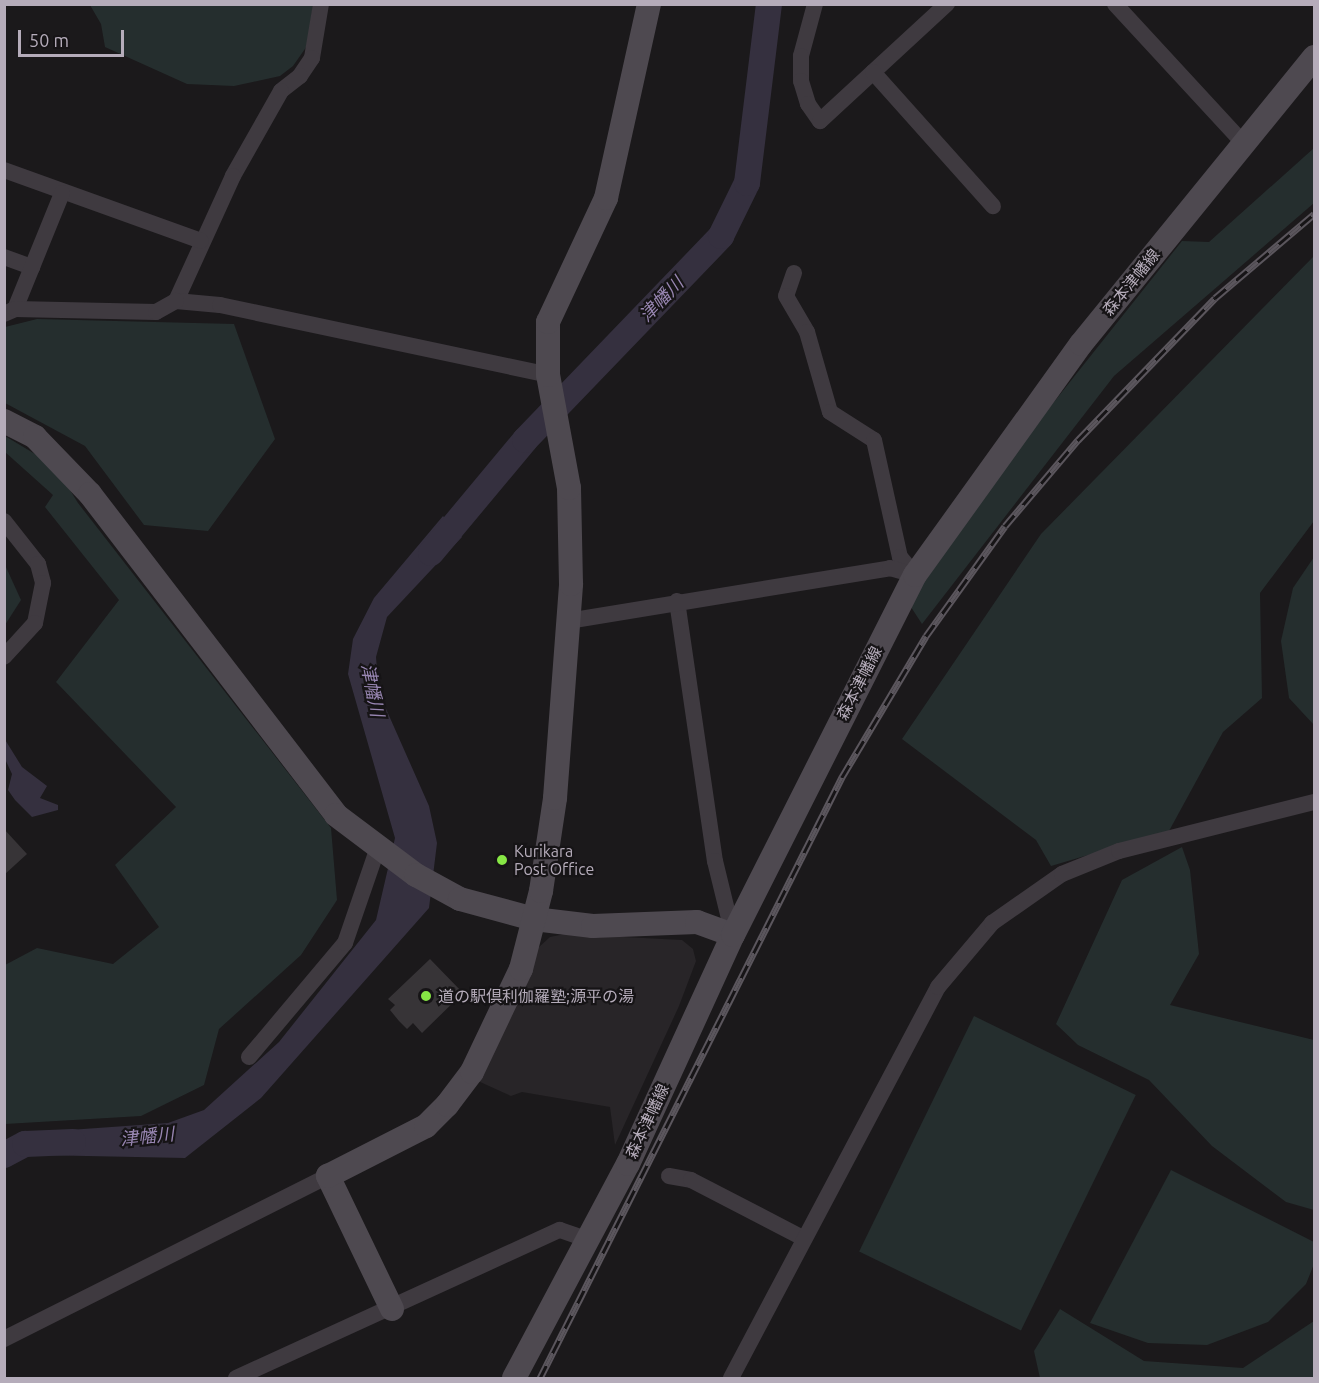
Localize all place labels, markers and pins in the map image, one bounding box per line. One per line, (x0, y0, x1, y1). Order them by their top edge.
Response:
place label: Kurikara Post Office (514, 841, 594, 879)
marker: Kurikara Post Office (495, 853, 509, 867)
place label: 道の駅倶利伽羅塾;源平の湯 (438, 986, 634, 1006)
marker: 道の駅倶利伽羅塾;源平の湯 (419, 989, 433, 1003)

